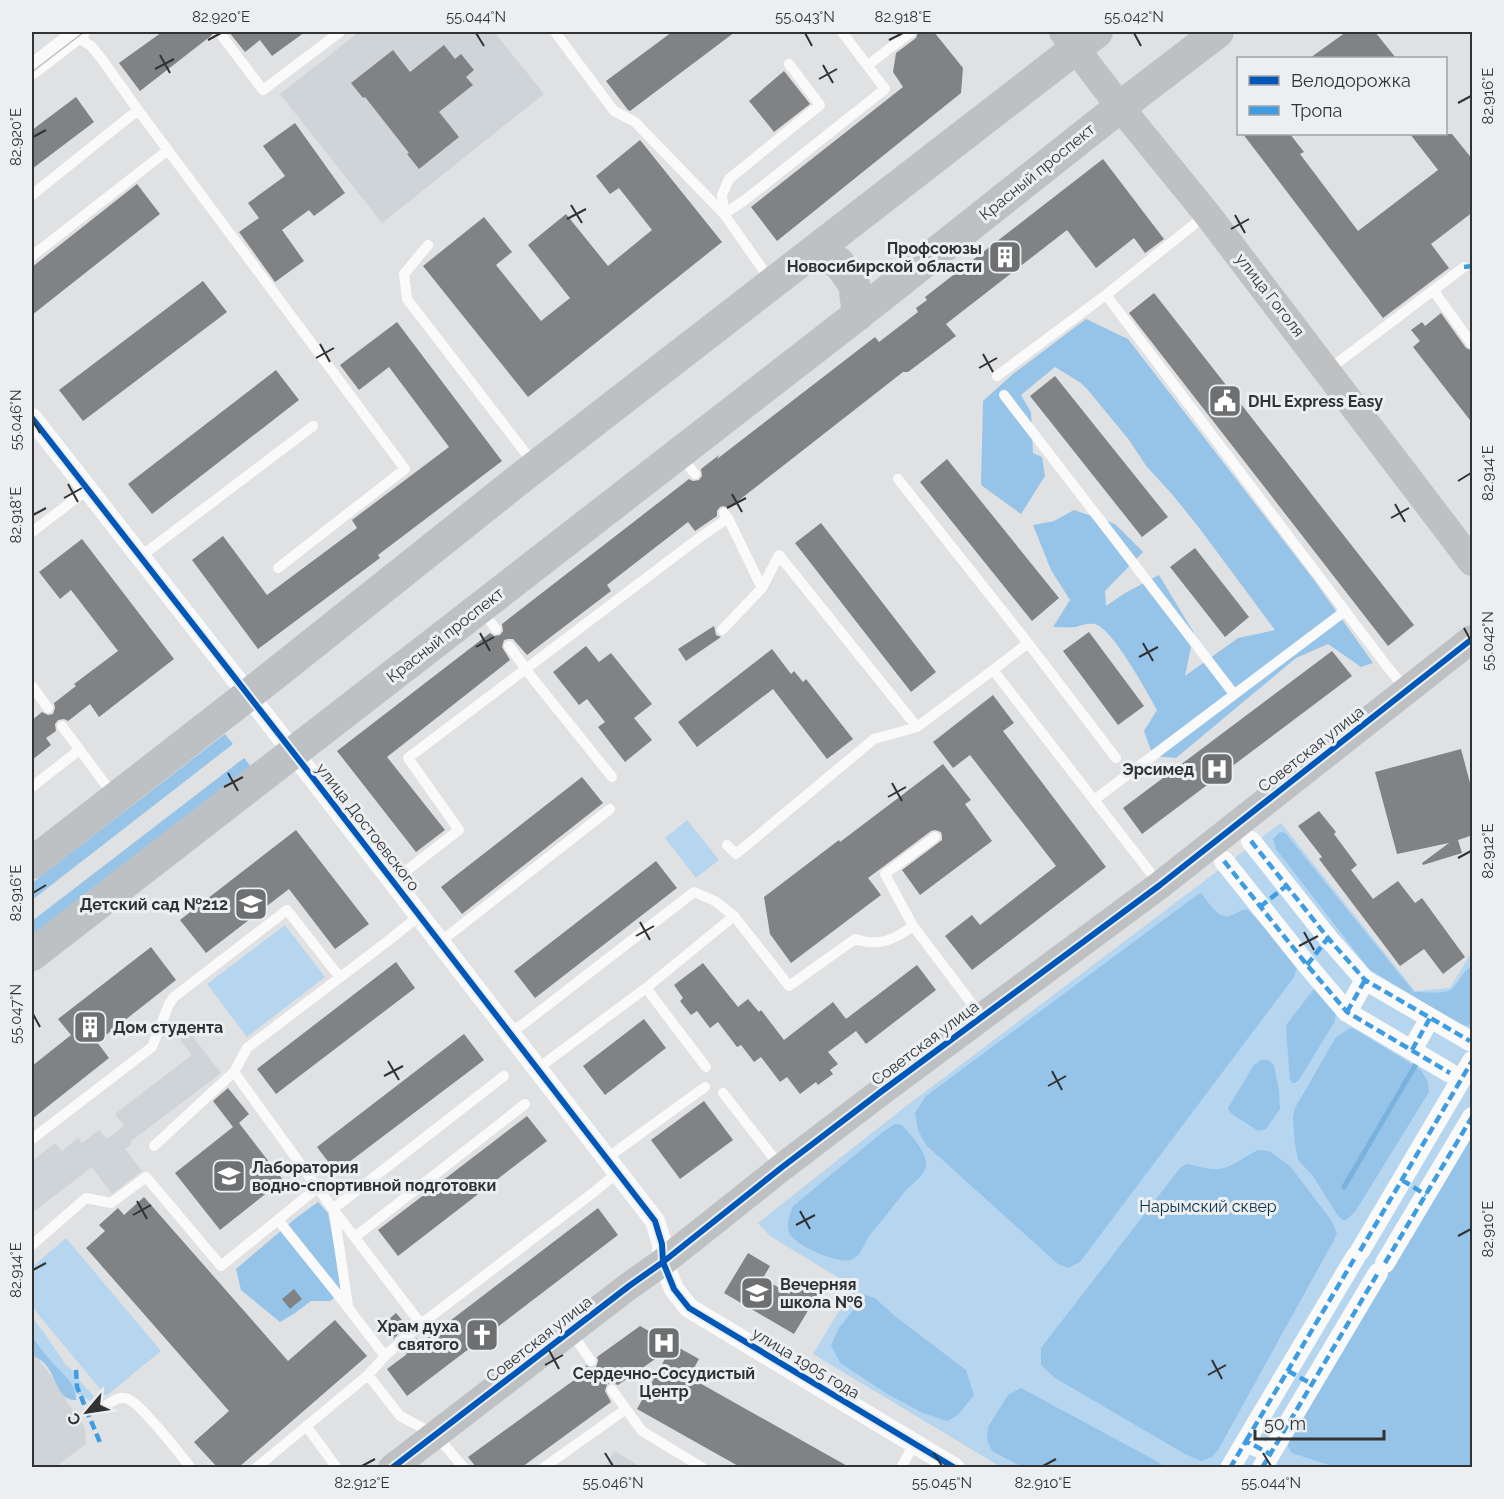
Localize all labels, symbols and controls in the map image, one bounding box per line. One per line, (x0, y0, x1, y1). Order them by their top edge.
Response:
text: 82.920°E (192, 8, 250, 26)
text: 55.044°N (446, 8, 506, 26)
text: 55.043°N (775, 8, 835, 26)
text: 82.918°E (875, 8, 931, 26)
text: 55.042°N (1104, 8, 1164, 26)
legend (1237, 57, 1447, 135)
text: 82.916°E (1479, 68, 1497, 124)
text: Велодорожка (1291, 70, 1411, 91)
text: Тропа (1291, 100, 1342, 121)
text: 82.920°E (7, 108, 25, 166)
street label: Красный проспект (975, 119, 1099, 224)
place label: Профсоюзы Новосибирской области (787, 239, 982, 276)
building icon: Профсоюзы Новосибирской области (987, 239, 1023, 275)
street label: улица Гоголя (1232, 250, 1308, 340)
public building icon: DHL Express Easy (1207, 383, 1243, 419)
text: 55.046°N (7, 389, 25, 451)
place label: DHL Express Easy (1248, 392, 1383, 411)
text: 82.914°E (1479, 445, 1497, 501)
text: 82.918°E (7, 487, 25, 543)
street label: Красный проспект (383, 583, 507, 687)
text: 55.042°N (1479, 611, 1497, 671)
street label: Советская улица (1254, 702, 1368, 796)
hospital icon: Эрсимед (1199, 751, 1235, 787)
street label: улица Достоевского (312, 759, 424, 895)
place label: Эрсимед (1122, 760, 1194, 779)
text: 82.912°E (1479, 823, 1497, 879)
text: 82.916°E (7, 865, 25, 921)
school or university icon: Детский сад №212 (233, 886, 269, 922)
place label: Детский сад №212 (80, 895, 228, 914)
text: 55.047°N (7, 984, 25, 1044)
street label: Советская улица (868, 997, 982, 1089)
building icon: Дом студента (72, 1009, 108, 1045)
place label: Дом студента (113, 1018, 223, 1037)
school or university icon: Лаборатория водно-спортивной подготовки (211, 1158, 247, 1194)
place label: Лаборатория водно-спортивной подготовки (252, 1158, 496, 1195)
park label: Нарымский сквер (1139, 1197, 1277, 1216)
text: 82.910°E (1479, 1201, 1497, 1257)
text: 82.914°E (7, 1242, 25, 1298)
school or university icon: Вечерняя школа №6 (739, 1275, 775, 1311)
place label: Вечерняя школа №6 (780, 1275, 863, 1312)
street label: Советская улица (482, 1292, 596, 1386)
place label: Храм духа святого (376, 1317, 459, 1354)
church icon: Храм духа святого (464, 1317, 500, 1353)
street label: улица 1905 года (749, 1323, 863, 1403)
hospital icon: Сердечно-Сосудистый Центр (646, 1325, 682, 1361)
place label: Сердечно-Сосудистый Центр (573, 1364, 755, 1401)
north arrow (57, 1382, 117, 1442)
scale bar (1255, 1403, 1384, 1441)
text: С (63, 1410, 85, 1428)
text: 50 m (1264, 1413, 1306, 1434)
text: 82.912°E (334, 1474, 390, 1492)
text: 55.046°N (582, 1474, 644, 1492)
text: 55.045°N (912, 1474, 972, 1492)
text: 82.910°E (1015, 1474, 1071, 1492)
text: 55.044°N (1241, 1474, 1301, 1492)

